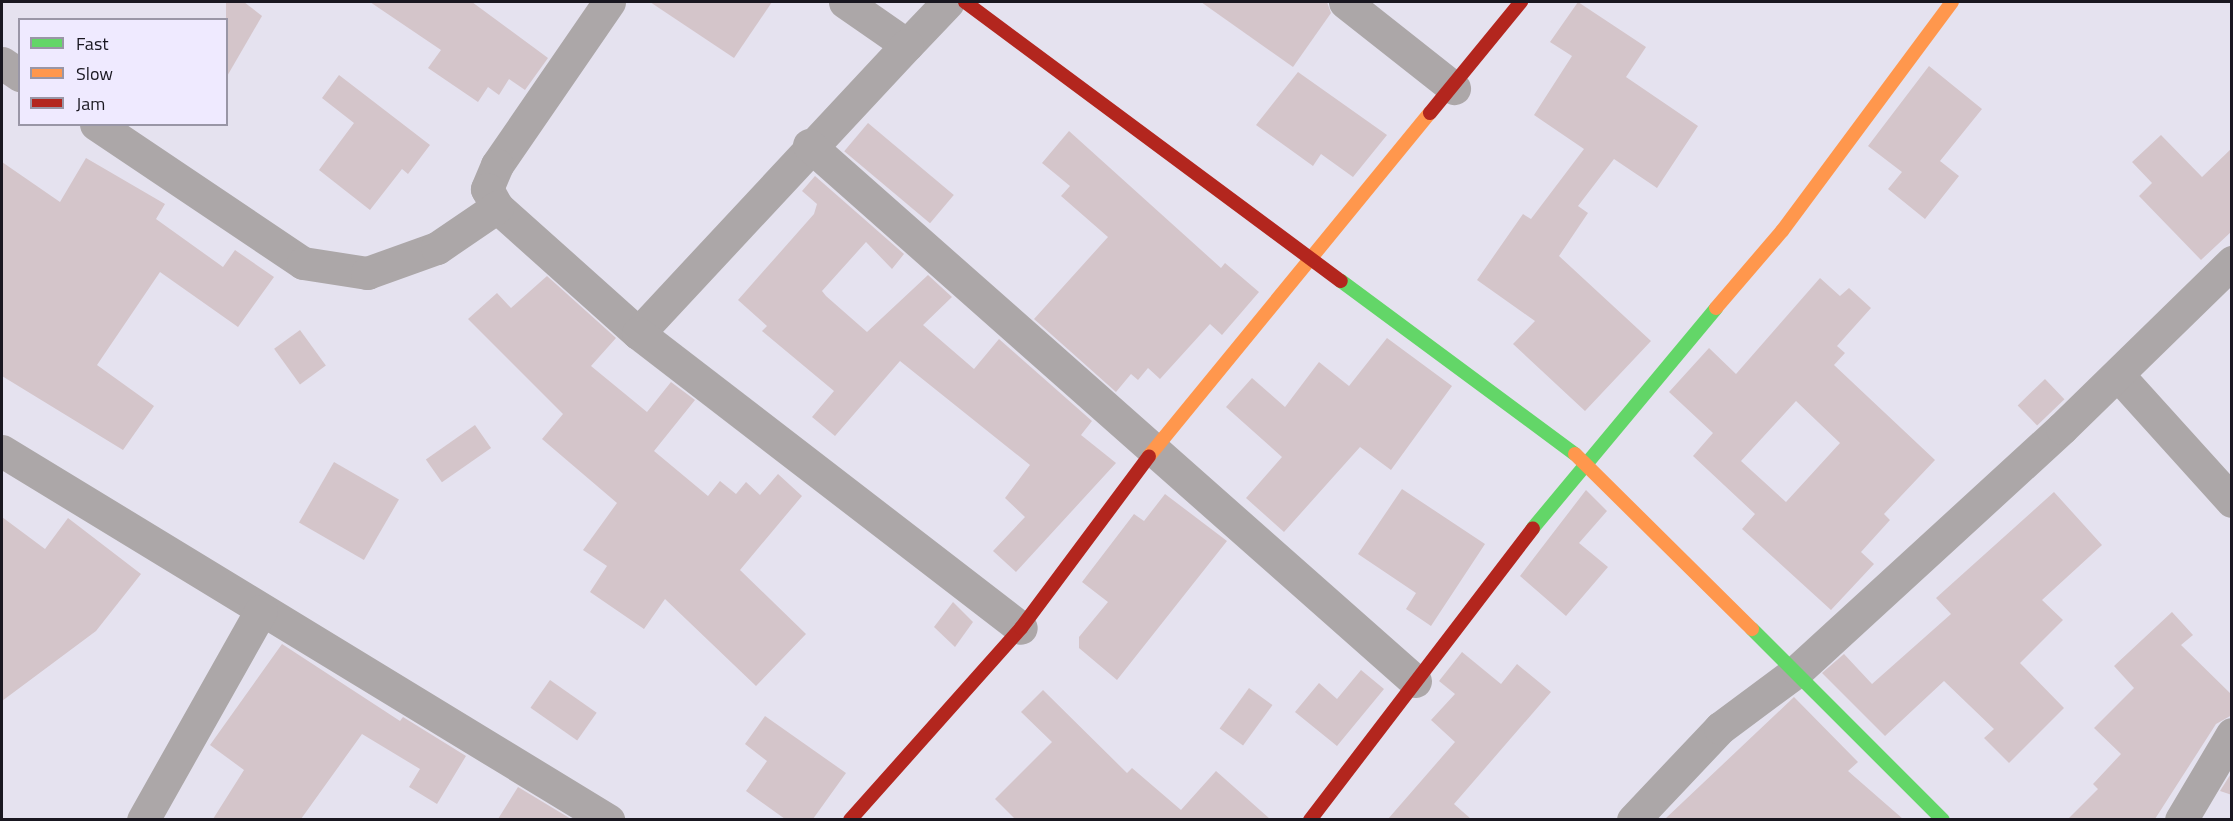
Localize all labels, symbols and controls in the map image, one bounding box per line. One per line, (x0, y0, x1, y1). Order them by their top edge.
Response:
legend (18, 18, 228, 126)
text: Fast (76, 30, 109, 57)
text: Slow (76, 60, 113, 87)
text: Jam (76, 90, 105, 117)

